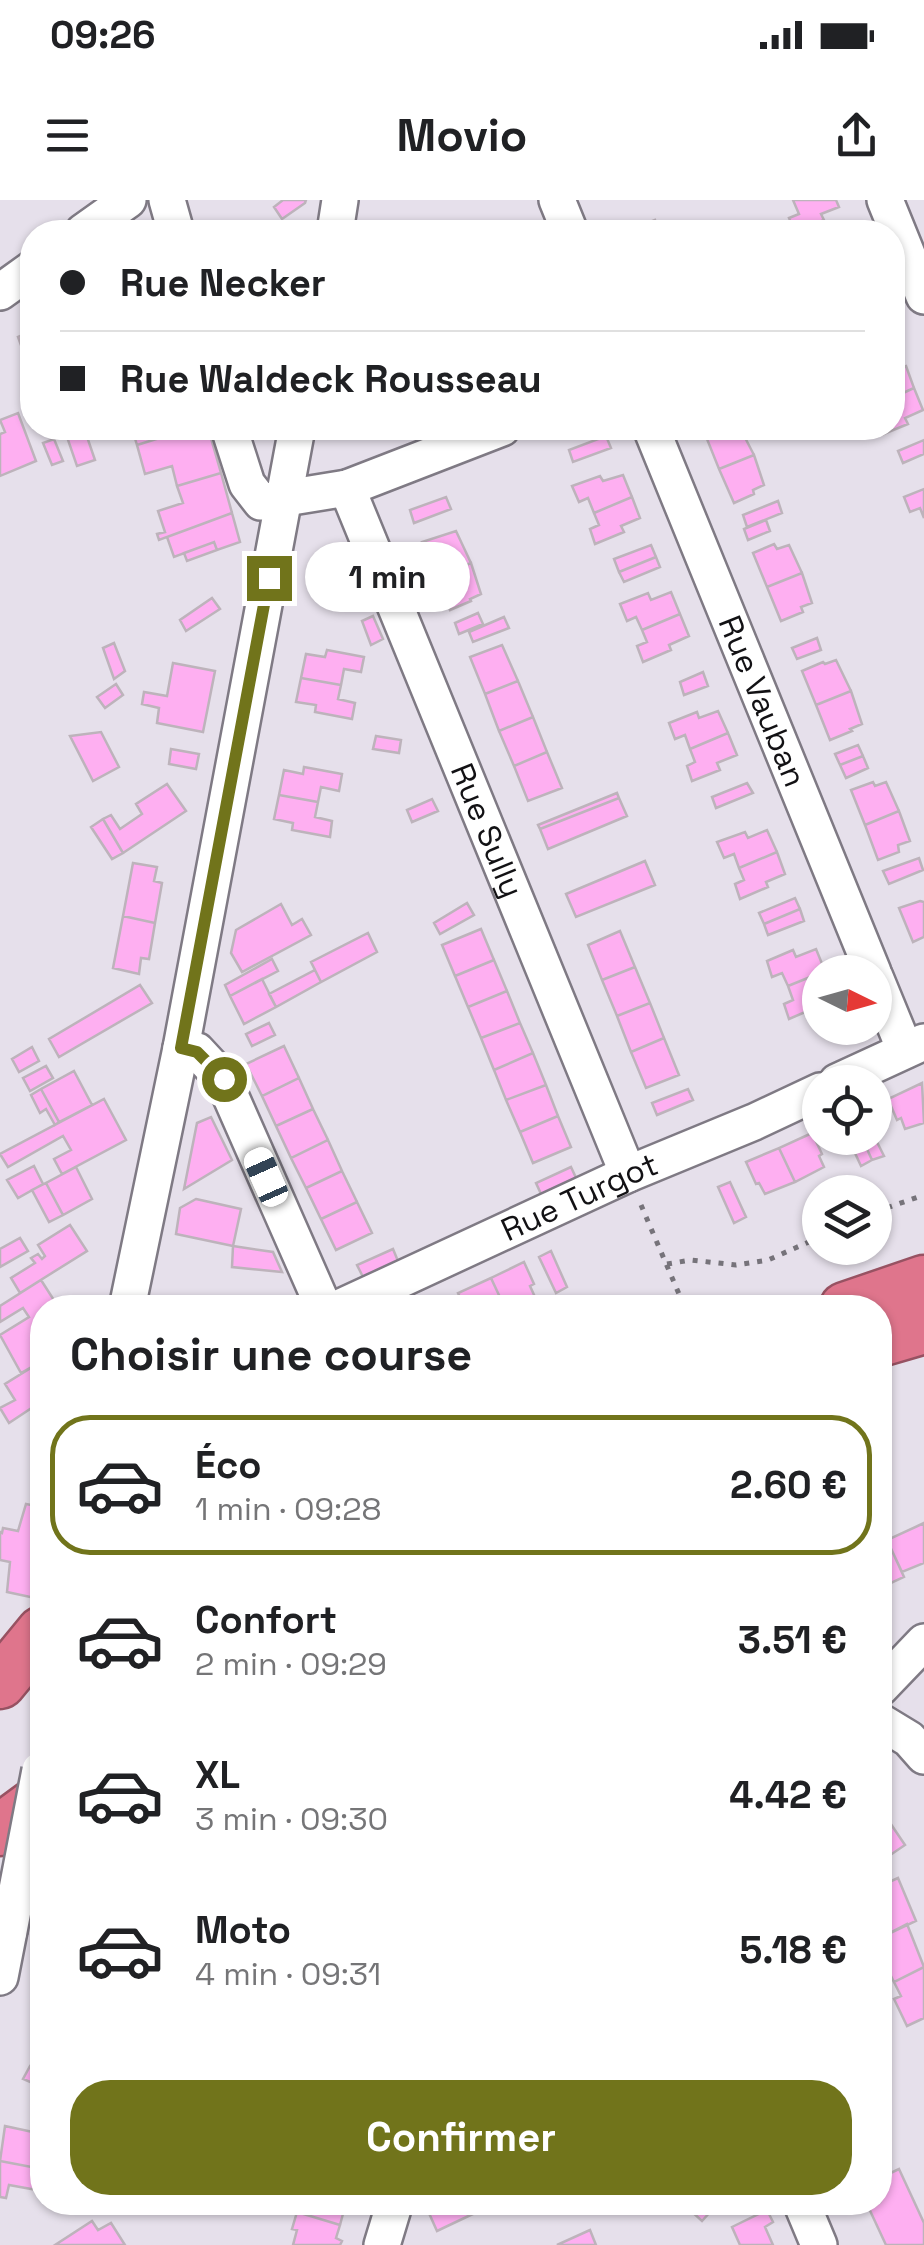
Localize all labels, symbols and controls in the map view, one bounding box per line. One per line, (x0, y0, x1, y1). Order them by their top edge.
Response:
text: 09:26 (50, 11, 156, 59)
text: Movio (397, 107, 527, 164)
icon: menu (40, 108, 95, 163)
icon: share (829, 108, 884, 163)
text: Rue Necker (120, 259, 326, 307)
text: Rue Waldeck Rousseau (120, 355, 542, 403)
callout: 1 min (304, 543, 469, 613)
route end (247, 556, 292, 601)
text: 1 min (348, 557, 427, 597)
street label: Rue Vauban (710, 610, 815, 793)
street label: Rue Sully (442, 757, 533, 903)
north arrow (802, 955, 892, 1045)
map controls (802, 955, 892, 1265)
route start (202, 1057, 247, 1102)
button: locate (802, 1065, 892, 1155)
car (240, 1143, 292, 1211)
street label: Rue Turgot (495, 1144, 664, 1250)
button: layers (802, 1175, 892, 1265)
text: Choisir une course (70, 1326, 472, 1383)
icon: car (75, 1440, 165, 1530)
text: Éco (195, 1441, 262, 1489)
text: 2.60 € (730, 1461, 847, 1509)
text: 1 min · 09:28 (195, 1489, 381, 1529)
icon: car (75, 1595, 165, 1685)
text: Confort (195, 1596, 337, 1644)
text: 3.51 € (738, 1616, 847, 1664)
text: 2 min · 09:29 (195, 1644, 387, 1684)
icon: car (75, 1750, 165, 1840)
text: XL (195, 1751, 240, 1799)
text: 4.42 € (729, 1771, 847, 1819)
text: 3 min · 09:30 (195, 1799, 388, 1839)
icon: car (75, 1905, 165, 1995)
text: Moto (195, 1906, 291, 1954)
text: 5.18 € (739, 1926, 847, 1974)
text: 4 min · 09:31 (195, 1954, 381, 1994)
button: Confirmer (70, 2080, 852, 2195)

